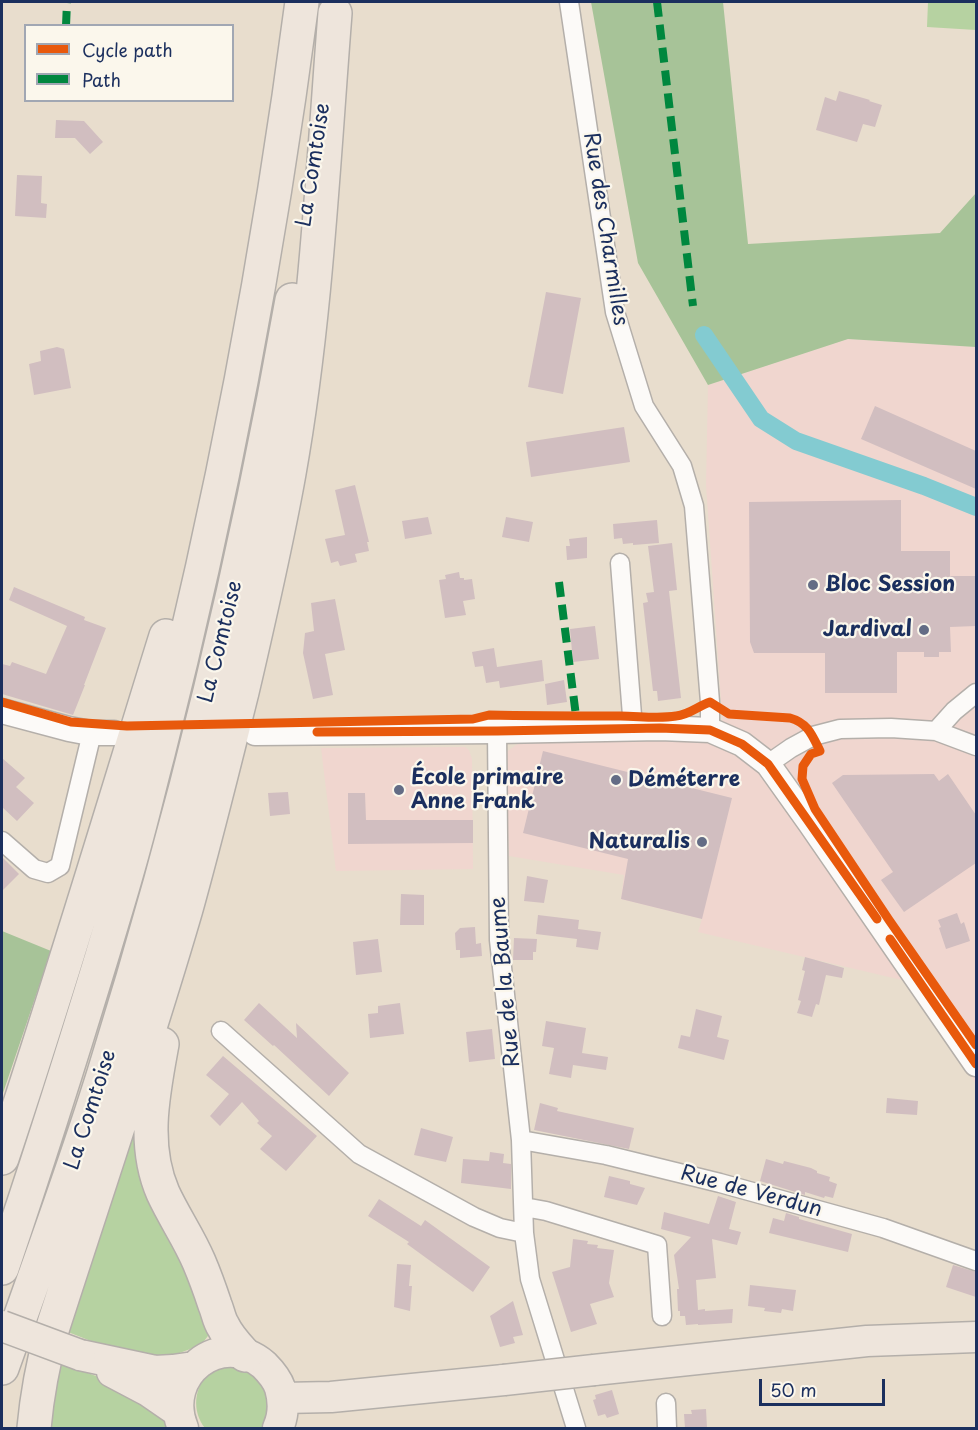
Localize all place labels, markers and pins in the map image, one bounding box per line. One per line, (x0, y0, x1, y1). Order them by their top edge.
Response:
place label: Bloc Session (825, 572, 955, 598)
marker: Bloc Session (806, 578, 820, 592)
place label: Jardival (823, 617, 912, 643)
marker: Jardival (917, 623, 931, 637)
place label: École primaire Anne Frank (411, 765, 564, 815)
place label: Déméterre (628, 767, 740, 793)
marker: Déméterre (609, 773, 623, 787)
marker: École primaire Anne Frank (392, 783, 406, 797)
place label: Naturalis (589, 829, 690, 855)
marker: Naturalis (695, 835, 709, 849)

